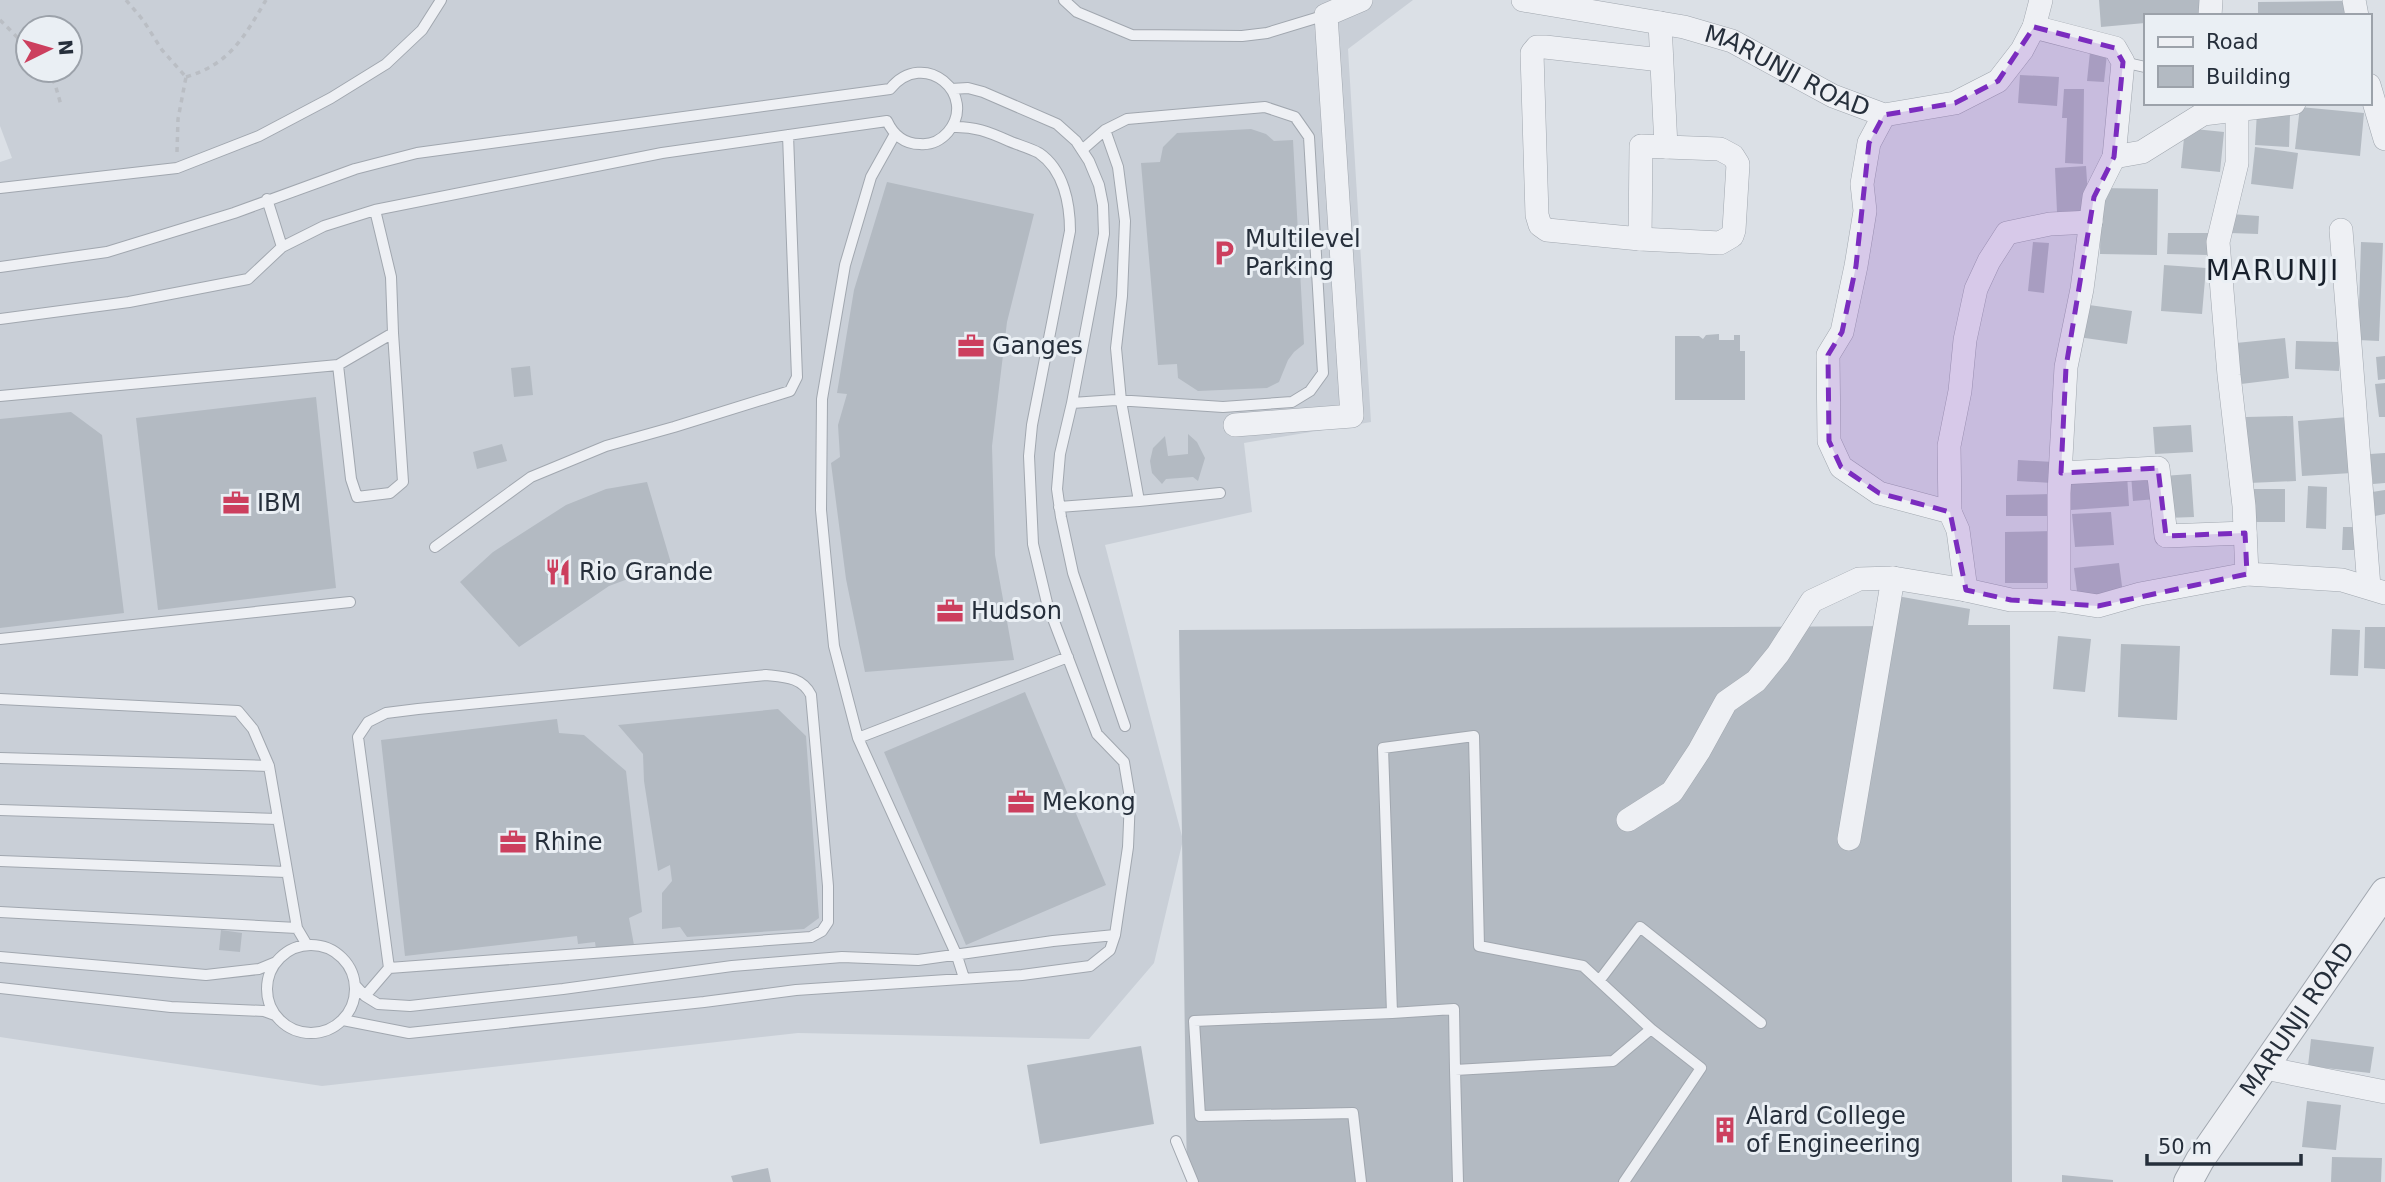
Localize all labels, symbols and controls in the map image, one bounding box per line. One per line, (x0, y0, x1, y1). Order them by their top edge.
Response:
north arrow (14, 14, 84, 84)
legend (2144, 14, 2371, 105)
street label: MARUNJI ROAD (1701, 20, 1874, 123)
text: Road (2206, 30, 2259, 54)
text: N (54, 39, 78, 56)
text: Building (2206, 65, 2291, 89)
place label: Multilevel Parking (1245, 225, 1361, 281)
parking icon: Multilevel Parking (1209, 238, 1239, 268)
district label: MARUNJI (2206, 254, 2340, 287)
office icon: Ganges (956, 331, 986, 361)
place label: Ganges (992, 332, 1083, 360)
office icon: IBM (221, 488, 251, 518)
place label: IBM (257, 489, 301, 517)
restaurant icon: Rio Grande (543, 557, 573, 587)
place label: Rio Grande (579, 558, 713, 586)
office icon: Hudson (935, 596, 965, 626)
place label: Hudson (971, 597, 1062, 625)
office icon: Mekong (1006, 787, 1036, 817)
place label: Mekong (1042, 788, 1136, 816)
office icon: Rhine (498, 827, 528, 857)
place label: Rhine (534, 828, 603, 856)
street label: MARUNJI ROAD (2234, 937, 2360, 1102)
place label: Alard College of Engineering (1746, 1102, 1921, 1158)
building icon: Alard College of Engineering (1710, 1115, 1740, 1145)
scale bar (2147, 1122, 2301, 1166)
text: 50 m (2158, 1135, 2212, 1159)

